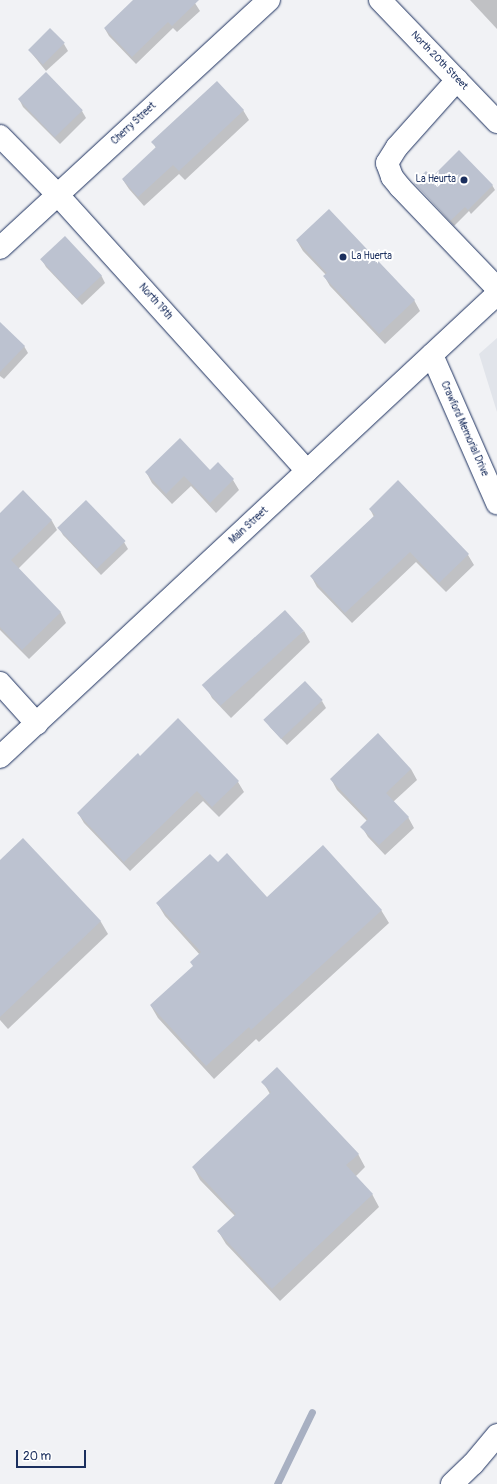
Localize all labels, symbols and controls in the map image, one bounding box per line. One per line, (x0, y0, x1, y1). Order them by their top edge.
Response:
street label: North 20th Street (408, 29, 470, 93)
street label: Cherry Street (109, 100, 159, 148)
place label: La Heurta (415, 174, 456, 186)
marker: La Heurta (459, 175, 469, 185)
place label: La Huerta (351, 251, 392, 263)
marker: La Huerta (338, 252, 348, 262)
street label: North 19th (136, 281, 174, 323)
street label: Crawford Memorial Drive (438, 380, 490, 478)
street label: Main Street (227, 505, 271, 547)
scale bar (18, 1442, 88, 1468)
text: 20 m (23, 1449, 51, 1464)

